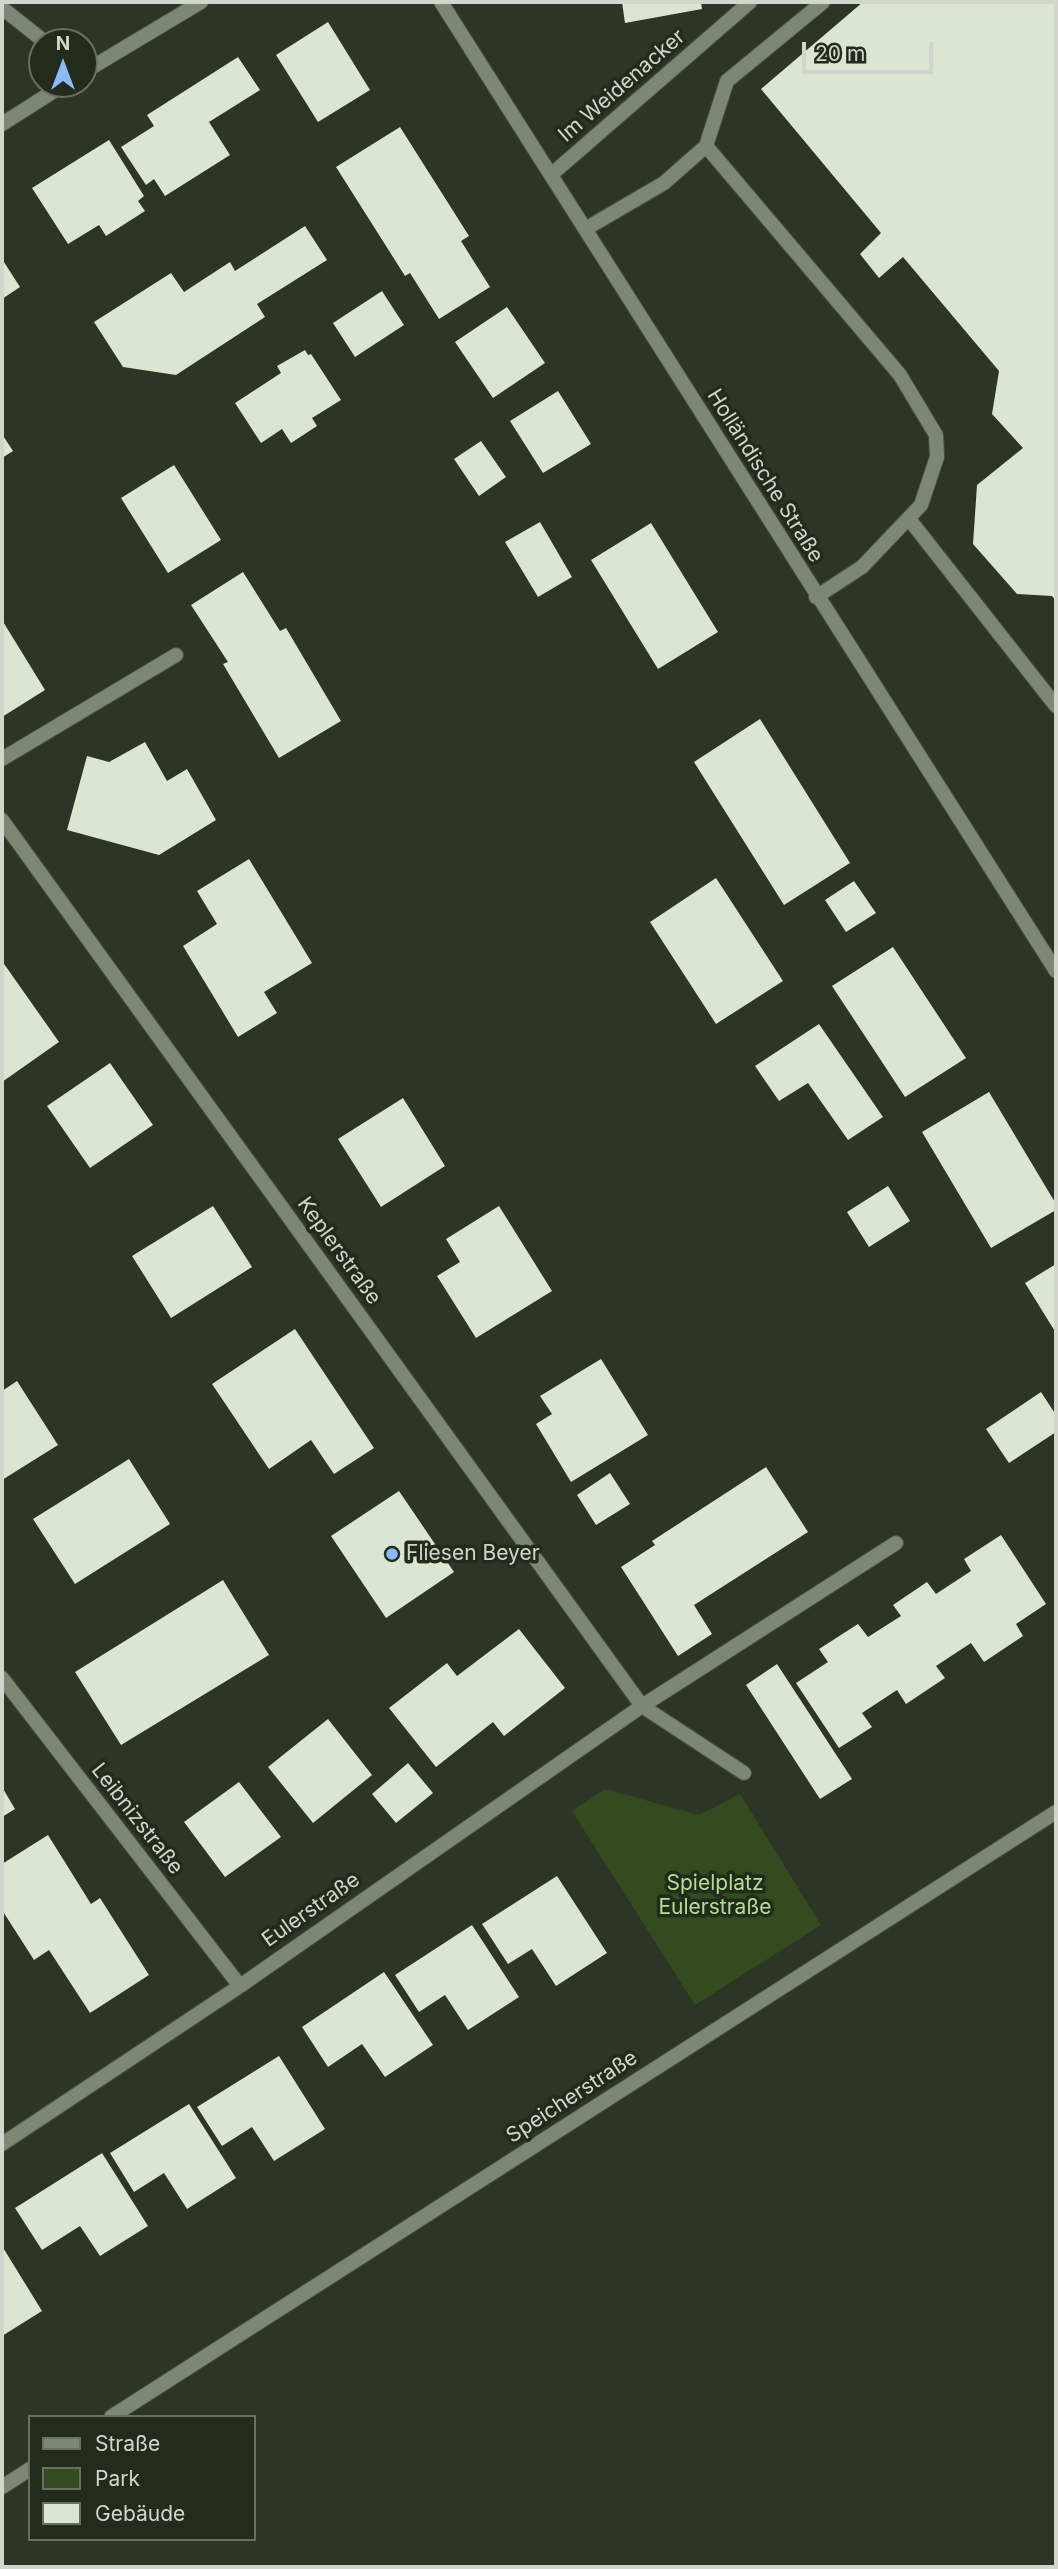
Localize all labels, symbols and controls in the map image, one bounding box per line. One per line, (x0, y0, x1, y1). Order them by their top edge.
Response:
street label: Im Weidenacker (554, 24, 690, 148)
north arrow (28, 28, 98, 98)
scale bar (806, 28, 937, 72)
text: N (56, 32, 70, 55)
text: 20 m (815, 41, 865, 66)
street label: Holländische Straße (701, 385, 829, 567)
street label: Keplerstraße (292, 1192, 386, 1310)
place label: Fliesen Beyer (406, 1541, 540, 1567)
marker: Fliesen Beyer (384, 1546, 400, 1562)
street label: Leibnizstraße (86, 1758, 188, 1880)
street label: Eulerstraße (257, 1867, 365, 1953)
park label: Spielplatz Eulerstraße (658, 1871, 772, 1921)
street label: Speicherstraße (502, 2045, 642, 2149)
legend (28, 2415, 256, 2541)
text: Straße (95, 2431, 160, 2456)
text: Park (95, 2466, 140, 2491)
text: Gebäude (95, 2501, 185, 2526)

